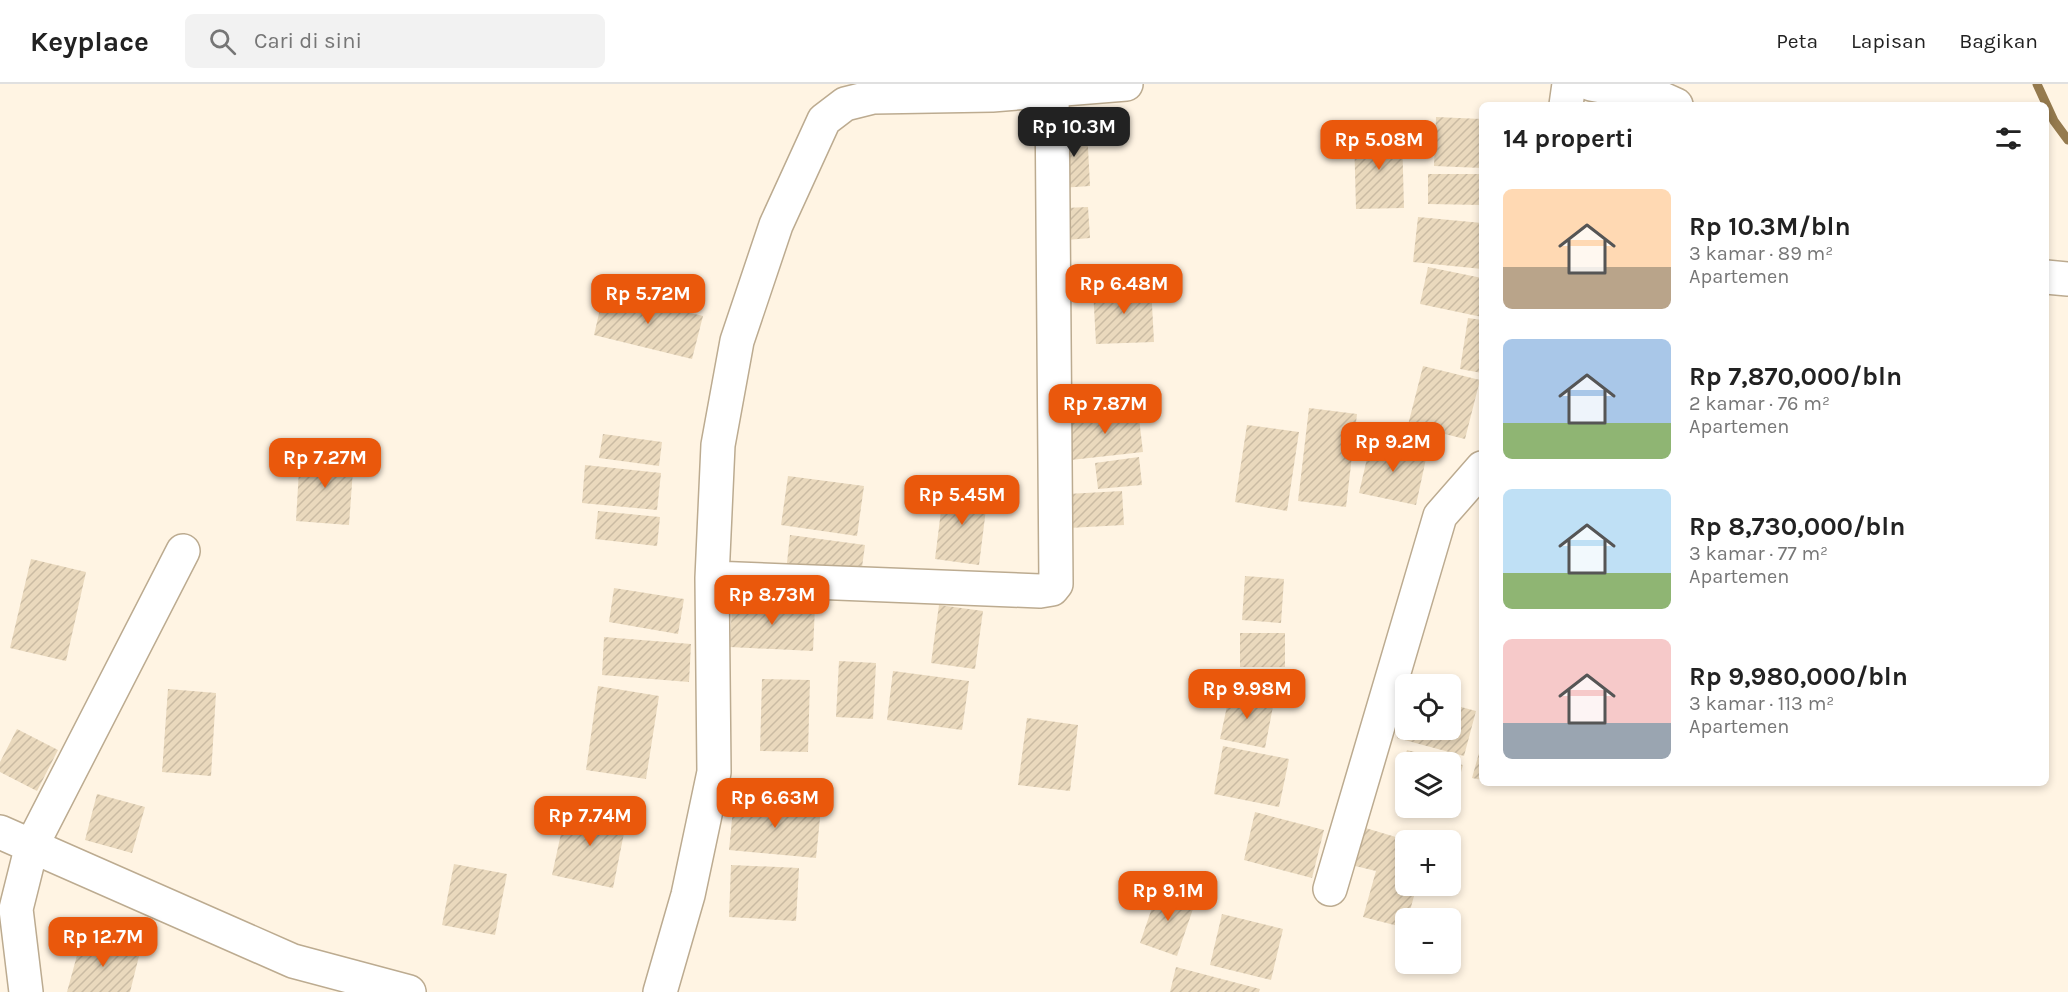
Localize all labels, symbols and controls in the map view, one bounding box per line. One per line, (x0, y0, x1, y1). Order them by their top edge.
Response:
search box (185, 14, 605, 68)
text: Keyplace (30, 25, 149, 58)
icon: search (206, 25, 239, 58)
text: Cari di sini (254, 28, 362, 54)
text: Peta (1776, 29, 1818, 53)
text: Lapisan (1851, 29, 1926, 53)
text: Bagikan (1959, 29, 2038, 53)
pin: Rp 10.3M (1012, 107, 1136, 158)
text: Rp 10.3M (1032, 115, 1116, 138)
pin: Rp 5.08M (1317, 120, 1441, 171)
icon: filters (1992, 122, 2025, 155)
text: 14 properti (1503, 123, 1634, 154)
text: Rp 5.08M (1334, 128, 1424, 151)
text: Rp 10.3M/bln (1689, 211, 1851, 242)
icon: home (1551, 213, 1623, 285)
text: 3 kamar · 89 m² (1689, 242, 1833, 265)
pin: Rp 6.48M (1062, 264, 1186, 315)
text: Apartemen (1689, 265, 1789, 288)
text: Rp 6.48M (1080, 272, 1168, 295)
pin: Rp 5.72M (586, 274, 710, 325)
text: Rp 5.72M (605, 282, 691, 305)
text: Rp 7,870,000/bln (1689, 361, 1902, 392)
icon: home (1551, 363, 1623, 435)
pin: Rp 7.87M (1043, 384, 1167, 435)
text: Rp 7.87M (1063, 392, 1147, 415)
text: 2 kamar · 76 m² (1689, 392, 1830, 415)
text: Apartemen (1689, 415, 1789, 438)
pin: Rp 9.2M (1338, 422, 1448, 473)
text: Rp 9.2M (1355, 430, 1431, 453)
pin: Rp 7.27M (263, 438, 387, 489)
text: Rp 7.27M (283, 446, 367, 469)
pin: Rp 5.45M (900, 475, 1024, 526)
text: Rp 5.45M (918, 483, 1006, 506)
text: Rp 8,730,000/bln (1689, 511, 1905, 542)
icon: home (1551, 513, 1623, 585)
text: 3 kamar · 77 m² (1689, 542, 1828, 565)
text: Apartemen (1689, 565, 1789, 588)
pin: Rp 8.73M (710, 575, 834, 626)
text: Rp 8.73M (728, 583, 816, 606)
text: Rp 9,980,000/bln (1689, 661, 1908, 692)
icon: home (1551, 663, 1623, 735)
pin: Rp 9.98M (1185, 669, 1309, 720)
map controls (1395, 674, 1461, 974)
button: locate (1395, 674, 1461, 740)
text: Rp 9.98M (1202, 677, 1292, 700)
text: 3 kamar · 113 m² (1689, 692, 1834, 715)
text: Apartemen (1689, 715, 1789, 738)
button: layers (1395, 752, 1461, 818)
pin: Rp 6.63M (713, 778, 837, 829)
text: Rp 6.63M (731, 786, 819, 809)
pin: Rp 7.74M (528, 796, 652, 847)
text: Rp 7.74M (548, 804, 632, 827)
button: + (1395, 830, 1461, 896)
pin: Rp 9.1M (1113, 871, 1223, 922)
text: Rp 9.1M (1132, 879, 1204, 902)
button: − (1395, 908, 1461, 974)
pin: Rp 12.7M (41, 917, 165, 968)
text: Rp 12.7M (62, 925, 144, 948)

